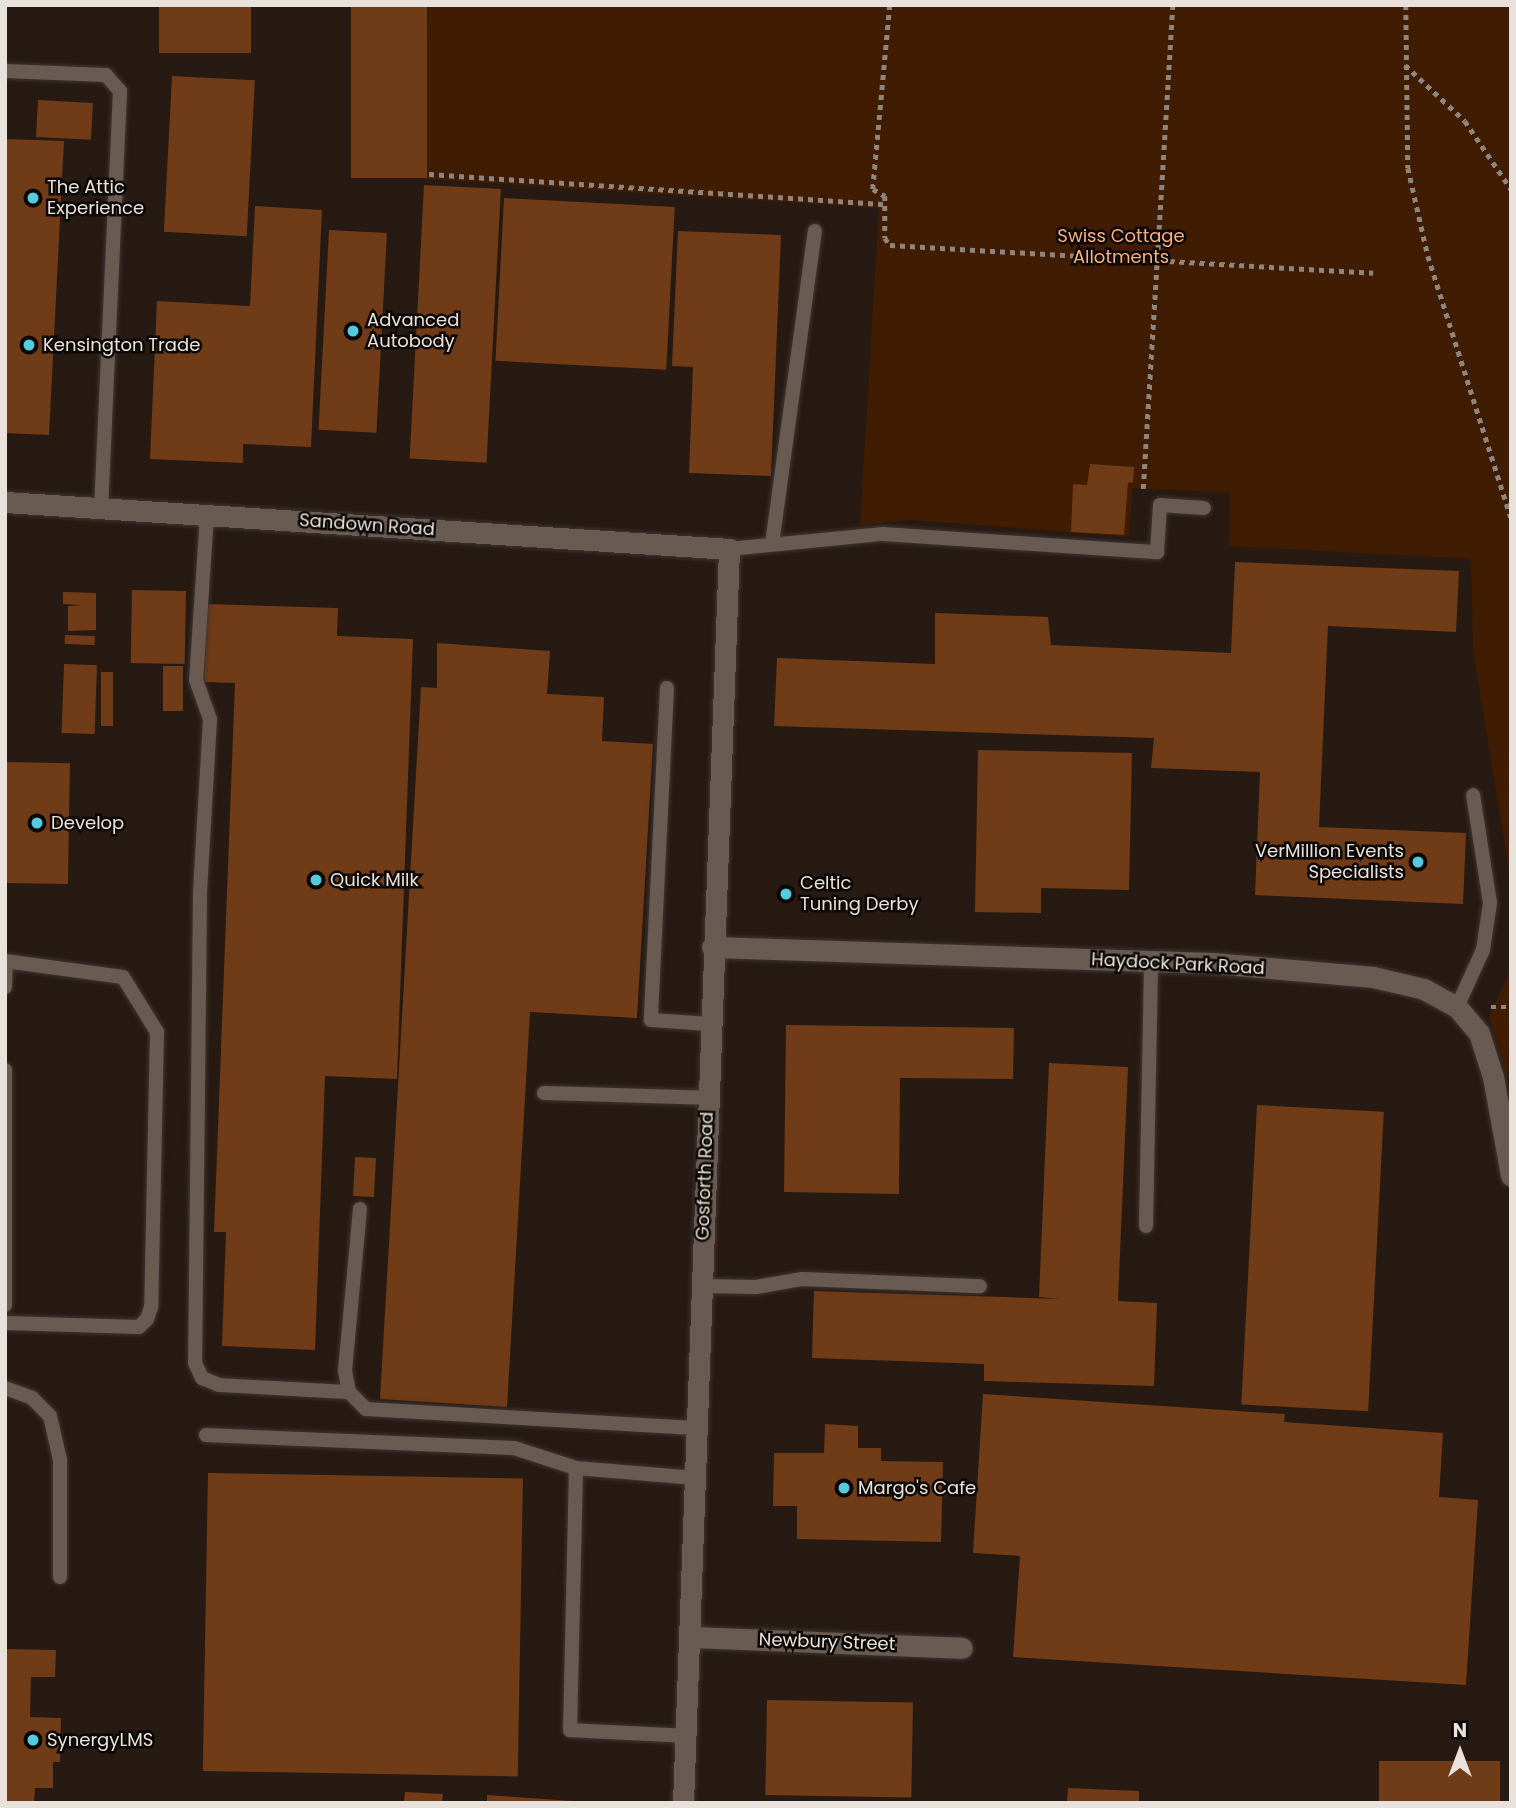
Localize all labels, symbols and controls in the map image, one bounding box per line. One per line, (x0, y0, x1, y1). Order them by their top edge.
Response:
place label: The Attic Experience (47, 177, 144, 220)
marker: The Attic Experience (25, 190, 41, 206)
park label: Swiss Cottage Allotments (1057, 226, 1185, 268)
place label: Advanced Autobody (367, 310, 459, 352)
marker: Advanced Autobody (345, 323, 361, 339)
place label: Kensington Trade (43, 334, 200, 356)
marker: Kensington Trade (21, 337, 37, 353)
street label: Sandown Road (298, 509, 436, 541)
place label: Develop (51, 812, 124, 834)
marker: Develop (29, 815, 45, 831)
place label: VerMillion Events Specialists (1255, 841, 1404, 884)
marker: VerMillion Events Specialists (1410, 854, 1426, 870)
place label: Quick Milk (330, 869, 419, 891)
marker: Quick Milk (308, 872, 324, 888)
place label: Celtic Tuning Derby (800, 873, 919, 916)
marker: Celtic Tuning Derby (778, 886, 794, 902)
street label: Haydock Park Road (1091, 949, 1265, 979)
street label: Gosforth Road (692, 1111, 718, 1241)
place label: Margo's Cafe (858, 1477, 976, 1499)
marker: Margo's Cafe (836, 1480, 852, 1496)
street label: Newbury Street (758, 1629, 896, 1655)
north arrow (1425, 1717, 1495, 1787)
text: N (1453, 1717, 1467, 1744)
place label: SynergyLMS (47, 1729, 153, 1751)
marker: SynergyLMS (25, 1732, 41, 1748)

